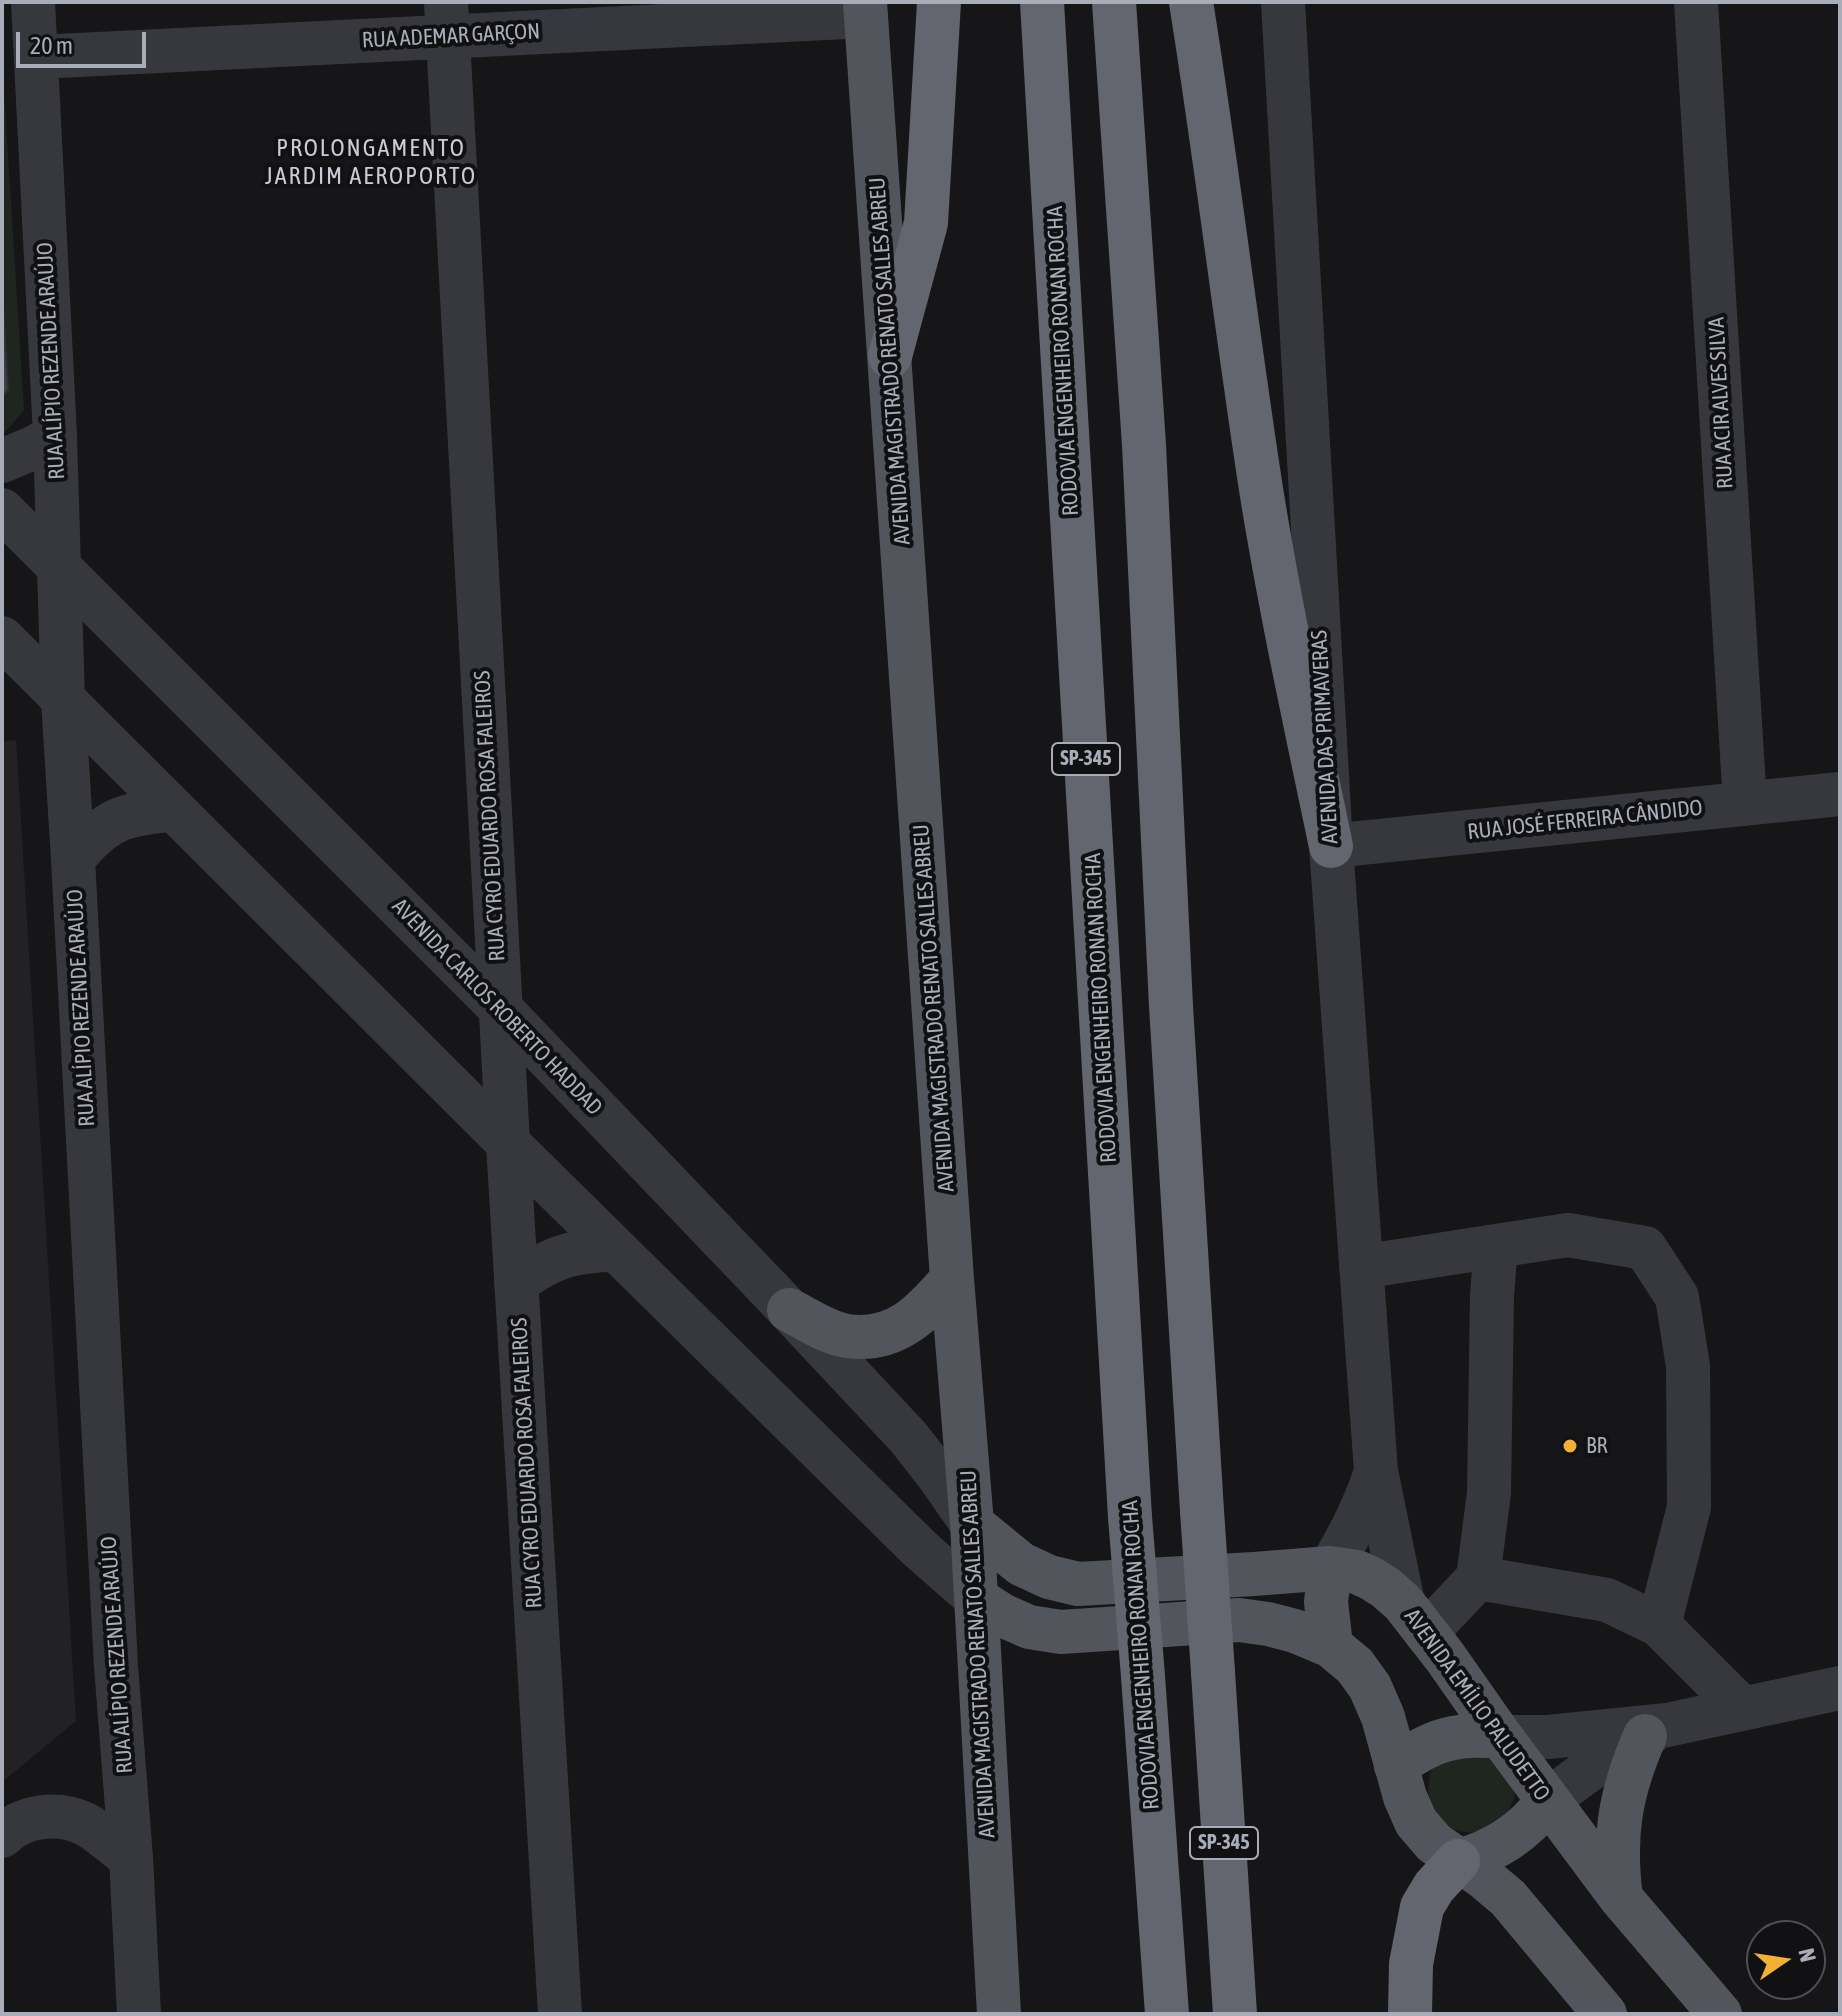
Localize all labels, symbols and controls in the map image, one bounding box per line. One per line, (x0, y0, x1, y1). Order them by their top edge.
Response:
scale bar (20, 16, 150, 66)
street label: RUA ADEMAR GARÇON (361, 18, 541, 54)
text: 20 m (30, 32, 73, 59)
district label: PROLONGAMENTO JARDIM AEROPORTO (265, 134, 477, 190)
street label: AVENIDA MAGISTRADO RENATO SALLES ABREU (864, 176, 916, 546)
street label: RODOVIA ENGENHEIRO RONAN ROCHA (1042, 206, 1084, 516)
street label: RUA ALÍPIO REZENDE ARAÚJO (32, 242, 70, 480)
street label: RUA ACIR ALVES SILVA (1703, 317, 1739, 489)
street label: AVENIDA DAS PRIMAVERAS (1306, 629, 1344, 845)
street label: RUA CYRO EDUARDO ROSA FALEIROS (469, 670, 511, 962)
road number: SP-345 (1052, 743, 1120, 775)
street label: RUA JOSÉ FERREIRA CÂNDIDO (1466, 795, 1704, 845)
street label: AVENIDA MAGISTRADO RENATO SALLES ABREU (908, 823, 960, 1193)
street label: RODOVIA ENGENHEIRO RONAN ROCHA (1080, 853, 1122, 1163)
street label: RUA ALÍPIO REZENDE ARAÚJO (62, 889, 100, 1127)
street label: AVENIDA CARLOS ROBERTO HADDAD (386, 893, 608, 1121)
street label: RUA CYRO EDUARDO ROSA FALEIROS (506, 1317, 548, 1609)
place label: BR (1586, 1433, 1607, 1459)
marker: BR (1561, 1437, 1579, 1455)
street label: AVENIDA MAGISTRADO RENATO SALLES ABREU (955, 1469, 1001, 1839)
street label: RODOVIA ENGENHEIRO RONAN ROCHA (1117, 1499, 1165, 1811)
street label: RUA ALÍPIO REZENDE ARAÚJO (96, 1536, 138, 1774)
street label: AVENIDA EMÍLIO PALUDETTO (1399, 1604, 1555, 1806)
road number: SP-345 (1190, 1827, 1258, 1859)
north arrow (1746, 1920, 1826, 2000)
text: N (1793, 1946, 1822, 1964)

